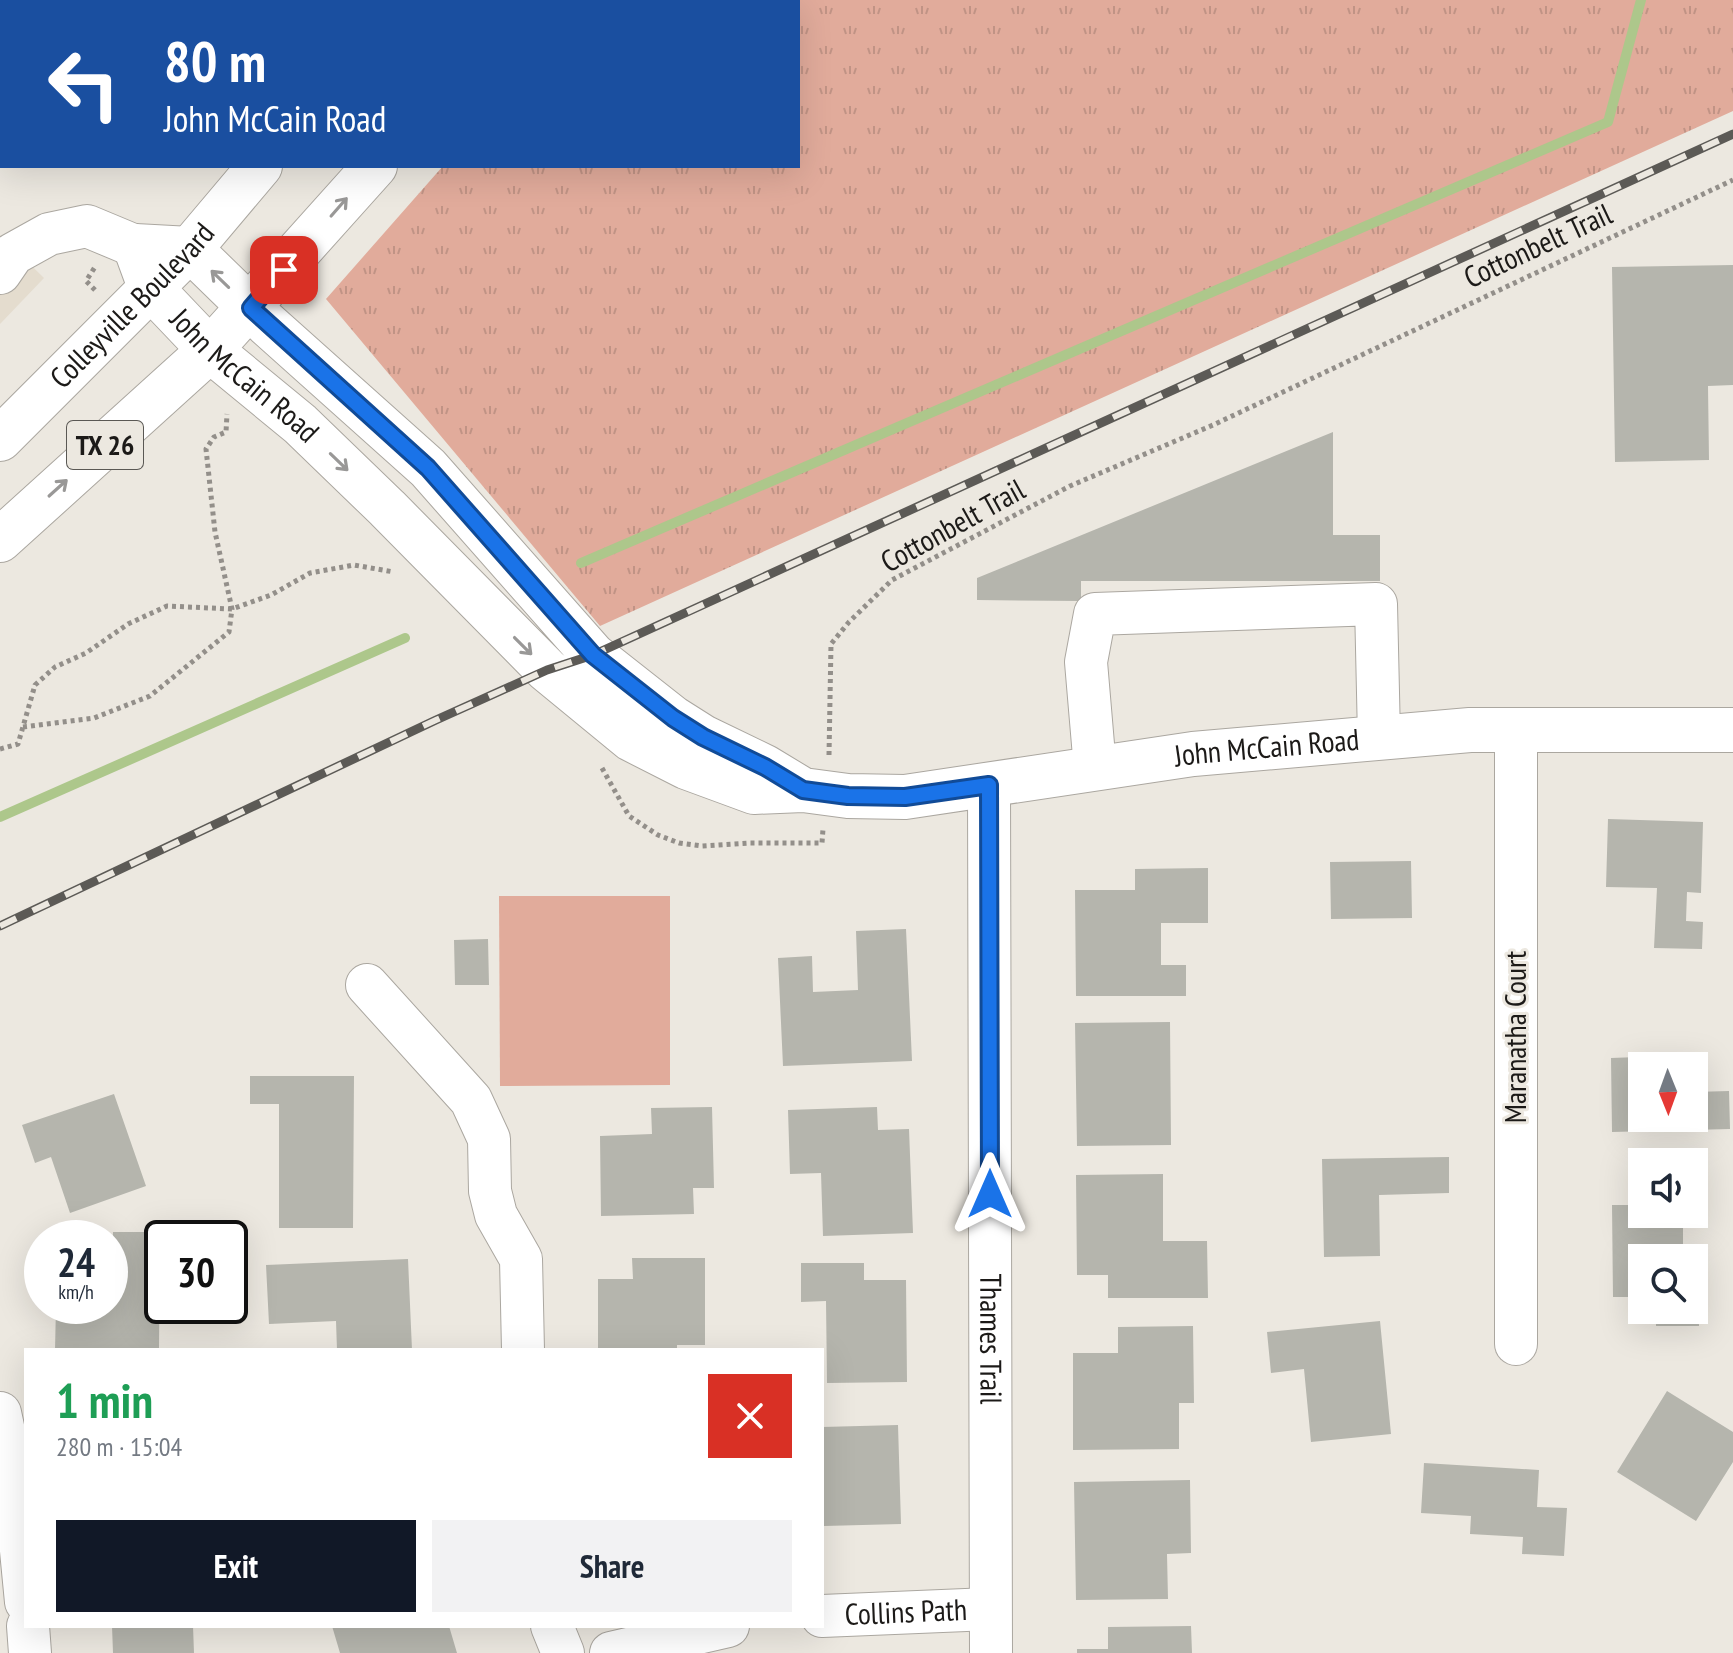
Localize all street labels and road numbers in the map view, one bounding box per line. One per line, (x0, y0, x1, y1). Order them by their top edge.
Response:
street label: Cottonbelt Trail (1457, 193, 1618, 296)
street label: Colleyville Boulevard (41, 214, 222, 396)
street label: John McCain Road (162, 299, 328, 450)
road number: TX 26 (67, 421, 143, 469)
street label: Cottonbelt Trail (873, 469, 1031, 580)
street label: John McCain Road (1171, 719, 1361, 775)
street label: Maranatha Court (1495, 950, 1534, 1123)
street label: Thames Trail (972, 1273, 1011, 1404)
street label: Collins Path (844, 1589, 968, 1633)

